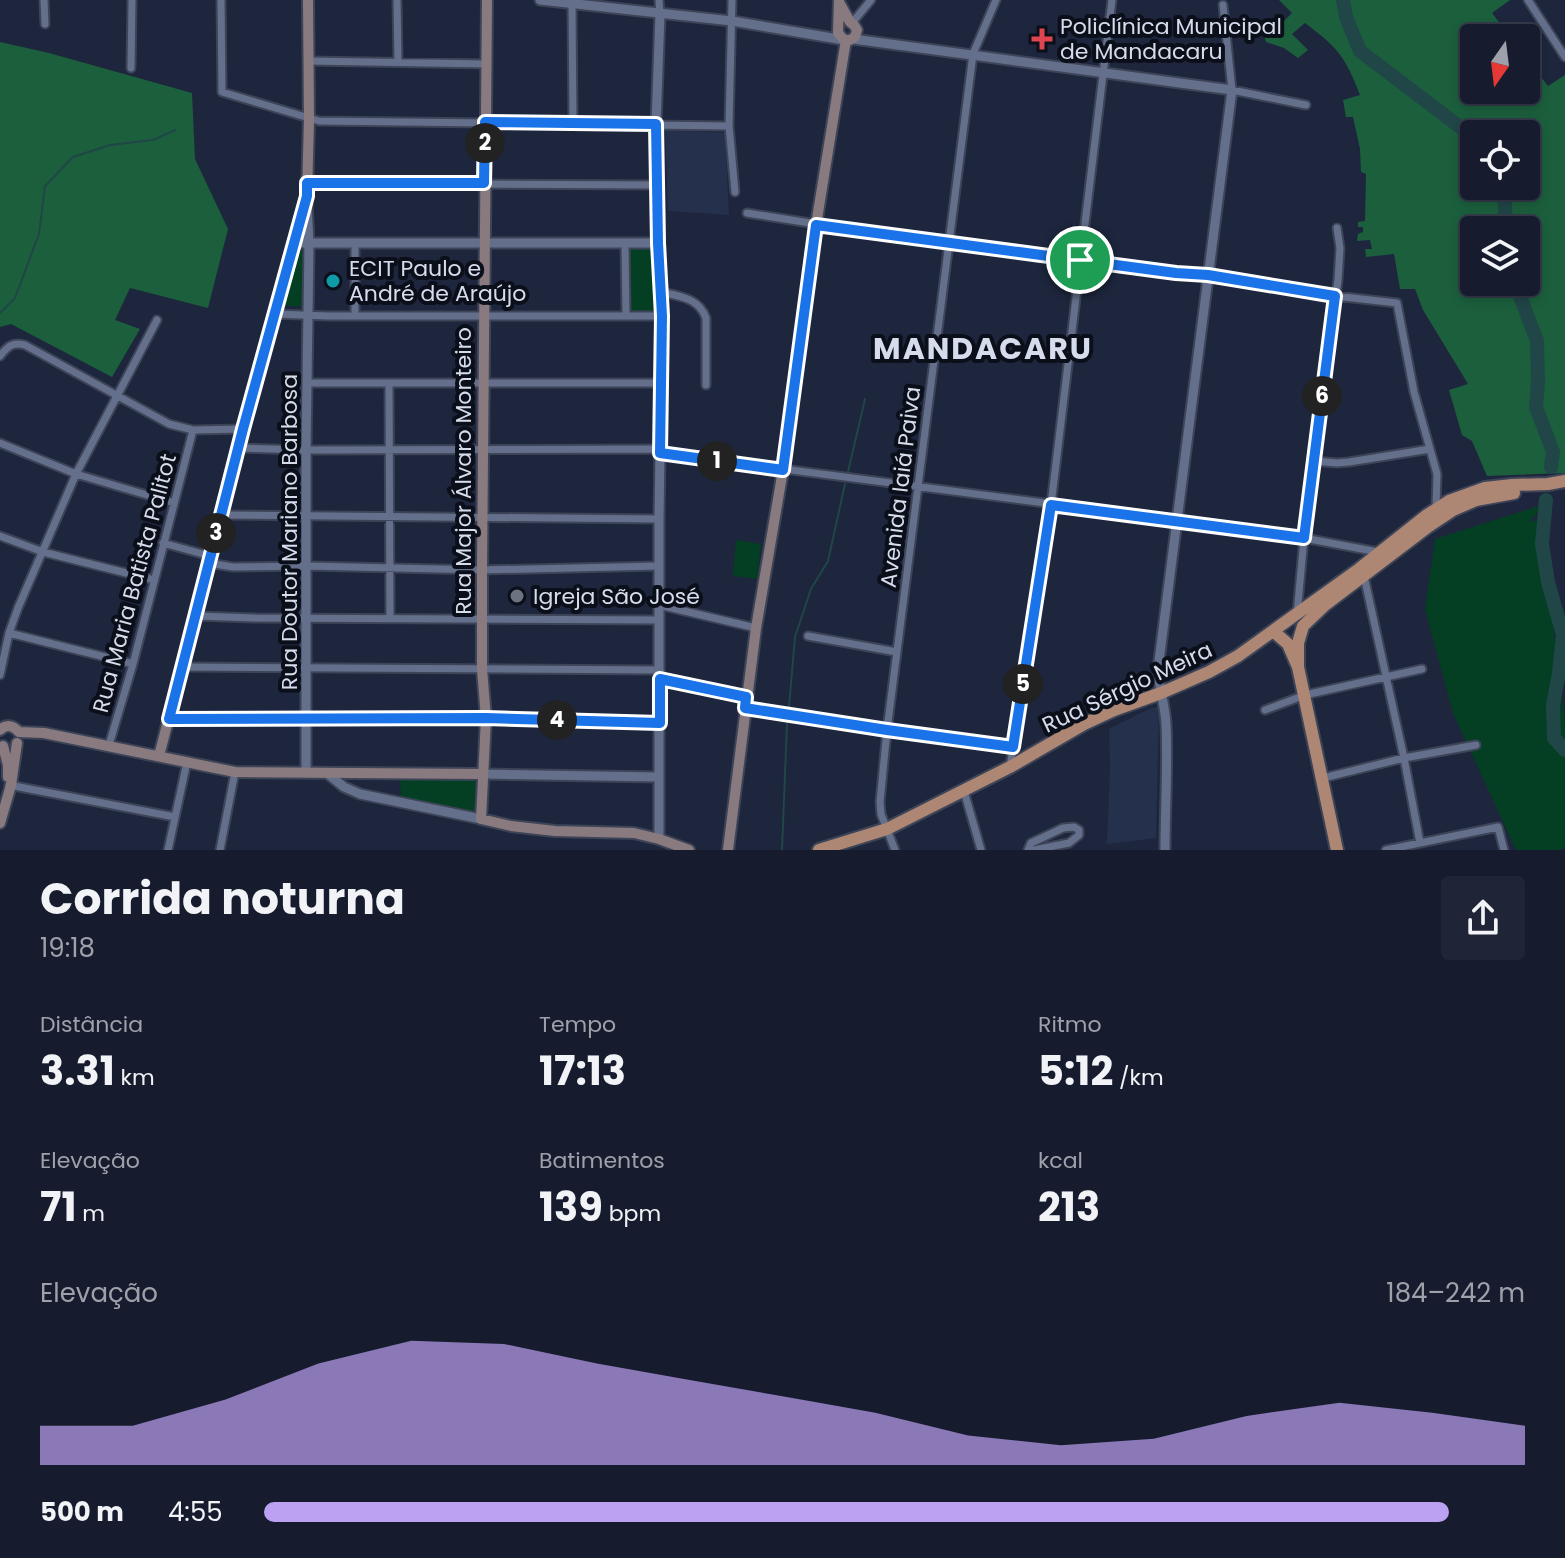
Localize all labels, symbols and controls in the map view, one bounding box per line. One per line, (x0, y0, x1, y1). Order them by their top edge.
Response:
place label: Policlínica Municipal de Mandacaru (1060, 11, 1282, 67)
north arrow (1460, 24, 1540, 104)
map controls (1460, 24, 1540, 296)
marker: Policlínica Municipal de Mandacaru (1031, 28, 1053, 50)
button: locate (1460, 120, 1540, 200)
pin: 2 (465, 123, 505, 163)
text: 2 (479, 127, 491, 158)
button: layers (1460, 216, 1540, 296)
pin (1046, 226, 1114, 294)
icon: arrive (1058, 238, 1102, 282)
place label: ECIT Paulo e André de Araújo (349, 253, 526, 309)
marker: ECIT Paulo e André de Araújo (324, 272, 342, 290)
street label: Rua Major Álvaro Monteiro (448, 327, 479, 615)
district label: MANDACARU (873, 327, 1093, 370)
street label: Rua Doutor Mariano Barbosa (274, 374, 305, 690)
pin: 6 (1302, 376, 1342, 416)
text: 6 (1315, 380, 1329, 411)
street label: Avenida Iaiá Paiva (873, 385, 928, 589)
pin: 1 (697, 441, 737, 481)
text: 1 (713, 445, 721, 476)
street label: Rua Maria Batista Palitot (85, 450, 184, 716)
pin: 3 (196, 513, 236, 553)
text: 3 (209, 517, 223, 548)
place label: Igreja São José (533, 581, 700, 612)
marker: Igreja São José (508, 587, 526, 605)
street label: Rua Sérgio Meira (1037, 634, 1217, 740)
pin: 5 (1003, 664, 1043, 704)
text: 5 (1016, 668, 1030, 699)
pin: 4 (537, 700, 577, 740)
text: 4 (550, 704, 564, 735)
text: Corrida noturna (40, 868, 405, 929)
button: share (1441, 876, 1525, 960)
text: 19:18 (40, 930, 95, 966)
text: Distância (40, 1009, 143, 1040)
text: Tempo (539, 1009, 616, 1040)
text: Ritmo (1038, 1009, 1102, 1040)
text: 3.31 (40, 1043, 115, 1099)
text: 17:13 (539, 1043, 626, 1099)
text: 5:12 (1038, 1043, 1113, 1099)
text: km (115, 1062, 155, 1093)
text: /km (1113, 1062, 1164, 1093)
text: Elevação (40, 1145, 140, 1176)
text: Batimentos (539, 1145, 665, 1176)
text: kcal (1038, 1145, 1083, 1176)
text: 71 (40, 1179, 76, 1235)
text: 139 (539, 1179, 603, 1235)
text: 213 (1038, 1179, 1100, 1235)
text: m (76, 1198, 105, 1229)
text: bpm (603, 1198, 661, 1229)
text: Elevação (40, 1275, 158, 1311)
text: 184–242 m (1386, 1275, 1525, 1311)
text: 500 m (40, 1494, 124, 1530)
text: 4:55 (168, 1494, 223, 1530)

